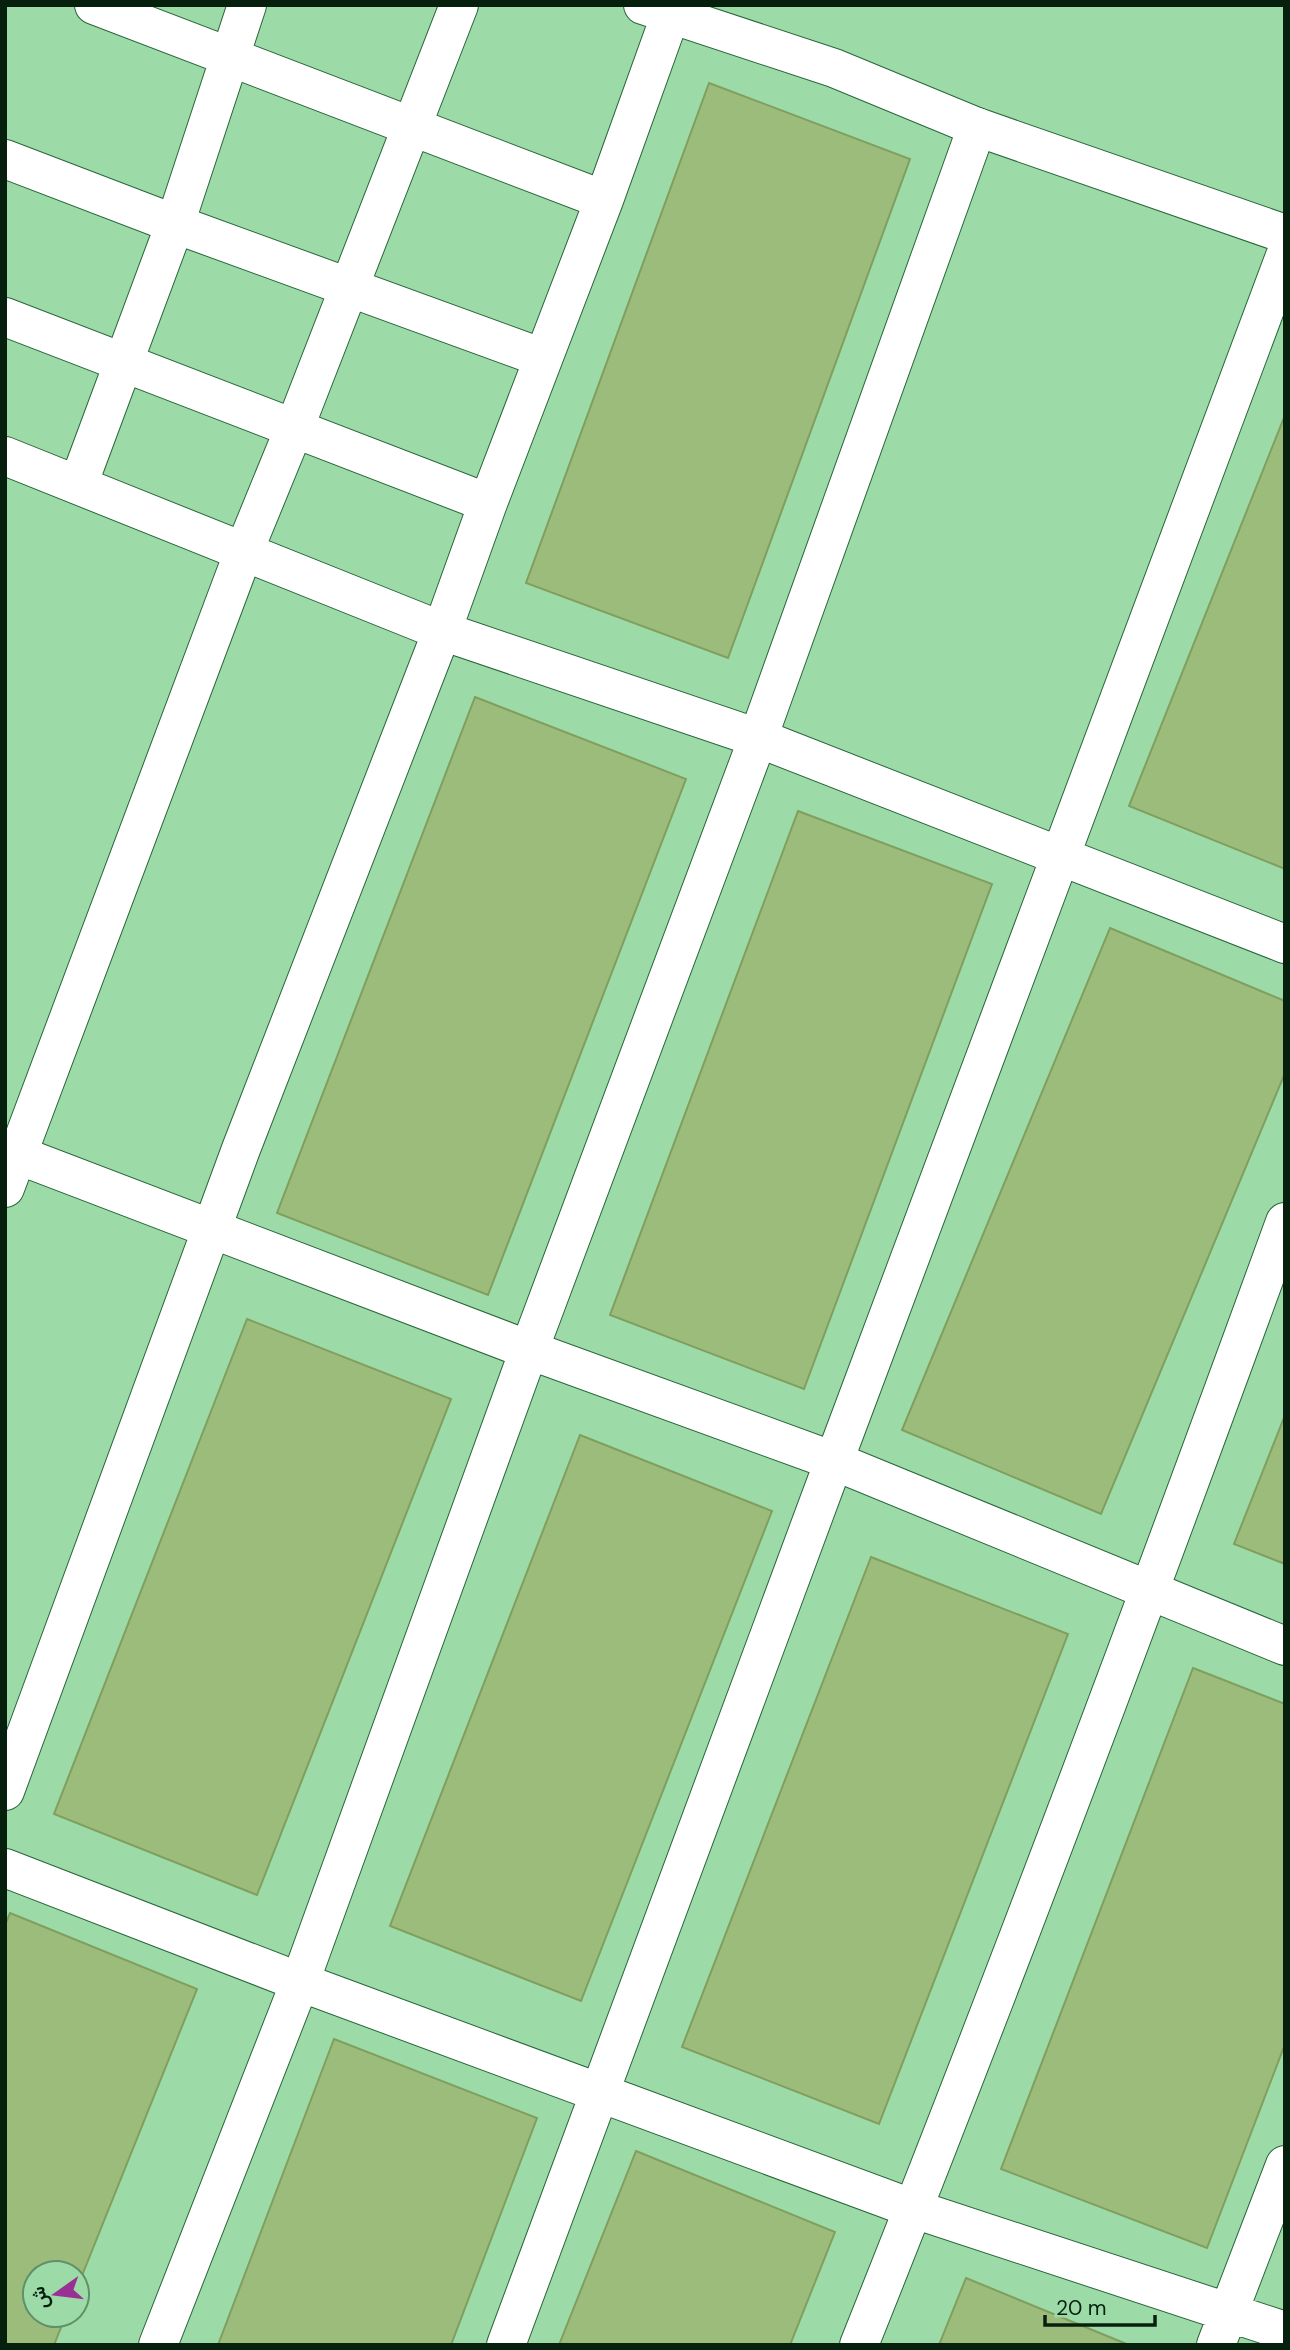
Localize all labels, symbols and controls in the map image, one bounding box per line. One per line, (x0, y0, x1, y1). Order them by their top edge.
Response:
north arrow (21, 2259, 91, 2329)
text: ش (25, 2284, 55, 2312)
scale bar (1045, 2284, 1155, 2328)
text: 20 m (1056, 2294, 1107, 2322)

